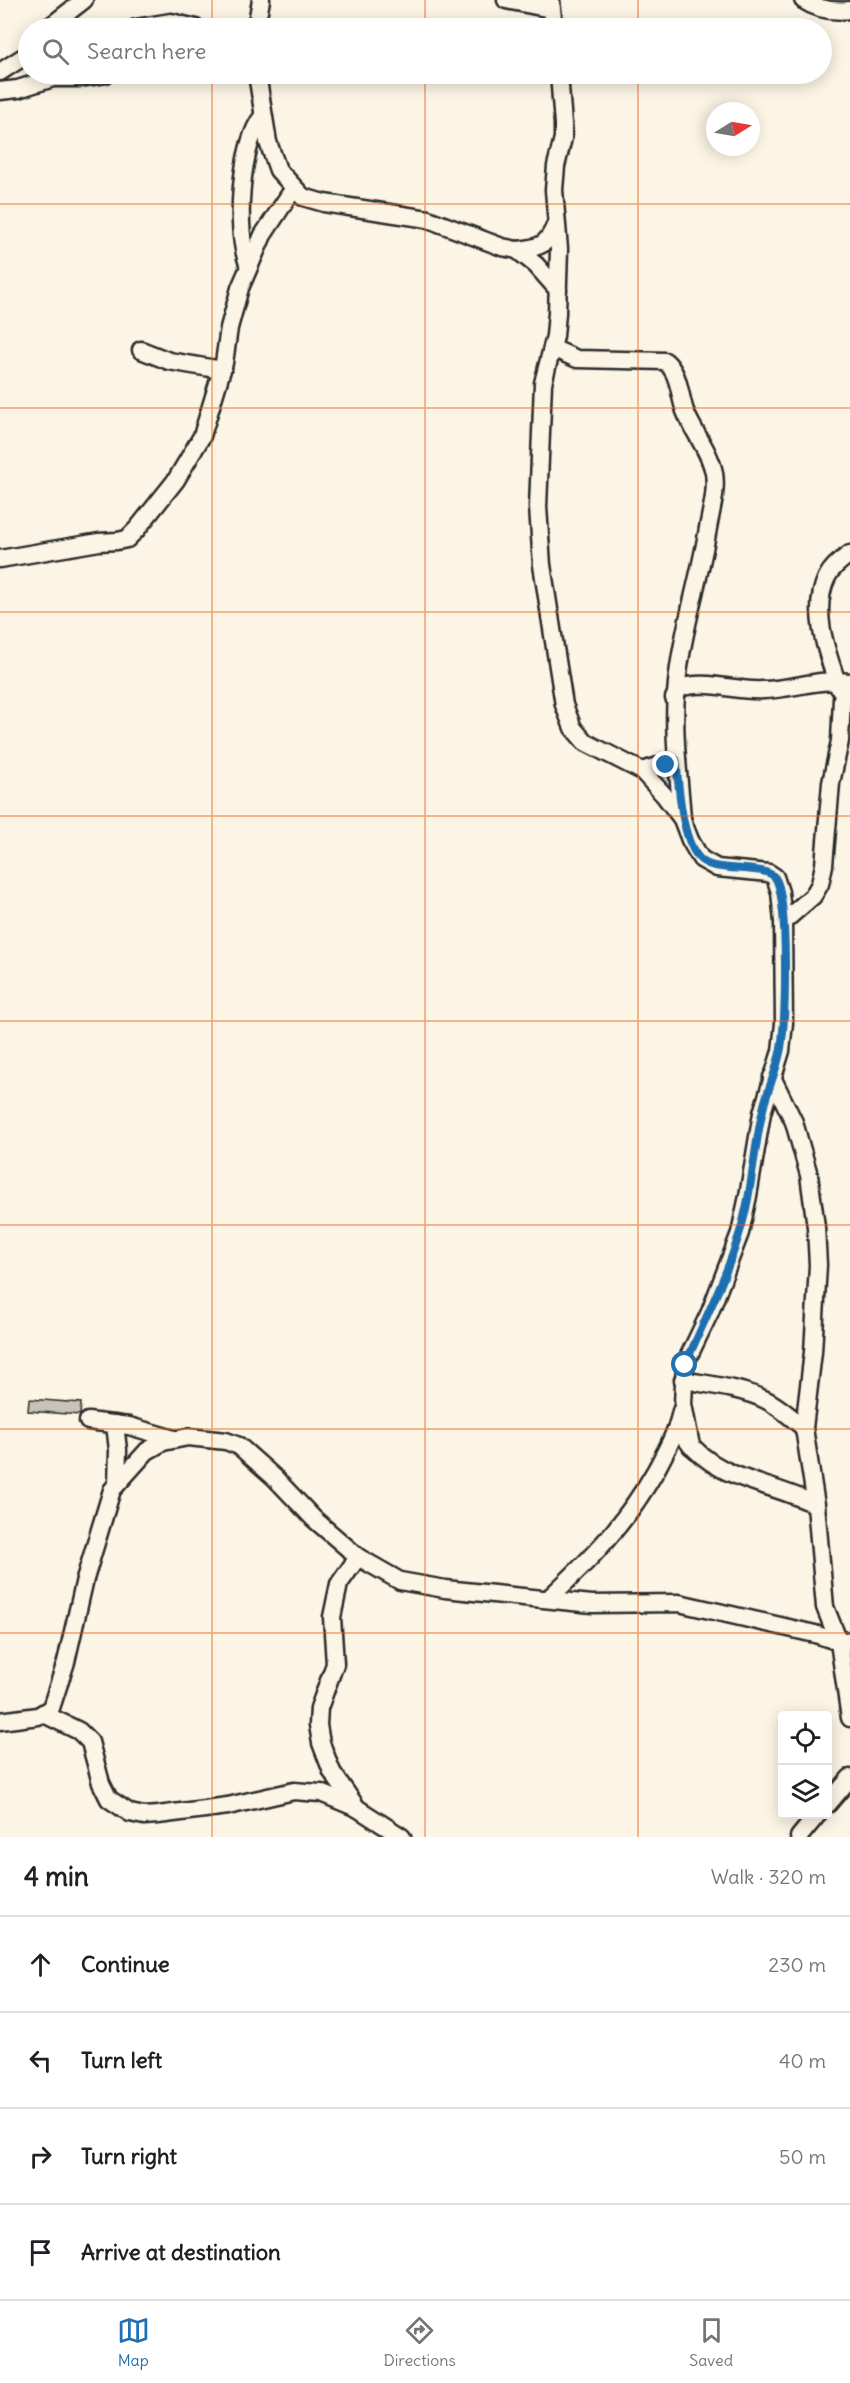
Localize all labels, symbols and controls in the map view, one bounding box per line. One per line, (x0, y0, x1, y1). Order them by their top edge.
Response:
search box (18, 18, 832, 84)
icon: search (39, 35, 72, 68)
text: Search here (87, 37, 206, 65)
north arrow (706, 102, 760, 156)
route end (652, 751, 678, 777)
route start (671, 1351, 697, 1377)
map controls (778, 1711, 832, 1819)
button: locate (778, 1711, 832, 1765)
button: layers (778, 1765, 832, 1819)
text: 4 min (24, 1860, 89, 1893)
text: Walk · 320 m (711, 1864, 826, 1889)
icon: ahead (24, 1948, 57, 1981)
text: Continue (81, 1950, 170, 1978)
text: 230 m (768, 1952, 826, 1977)
icon: left (24, 2044, 57, 2077)
text: Turn left (81, 2046, 162, 2074)
text: 40 m (779, 2048, 826, 2073)
icon: right (24, 2140, 57, 2173)
text: Turn right (81, 2142, 177, 2170)
text: 50 m (779, 2144, 826, 2169)
icon: arrive (24, 2236, 57, 2269)
text: Arrive at destination (81, 2238, 281, 2266)
tab: Map (117, 2314, 150, 2370)
tab: Directions (383, 2314, 456, 2370)
tab: Saved (689, 2314, 733, 2370)

